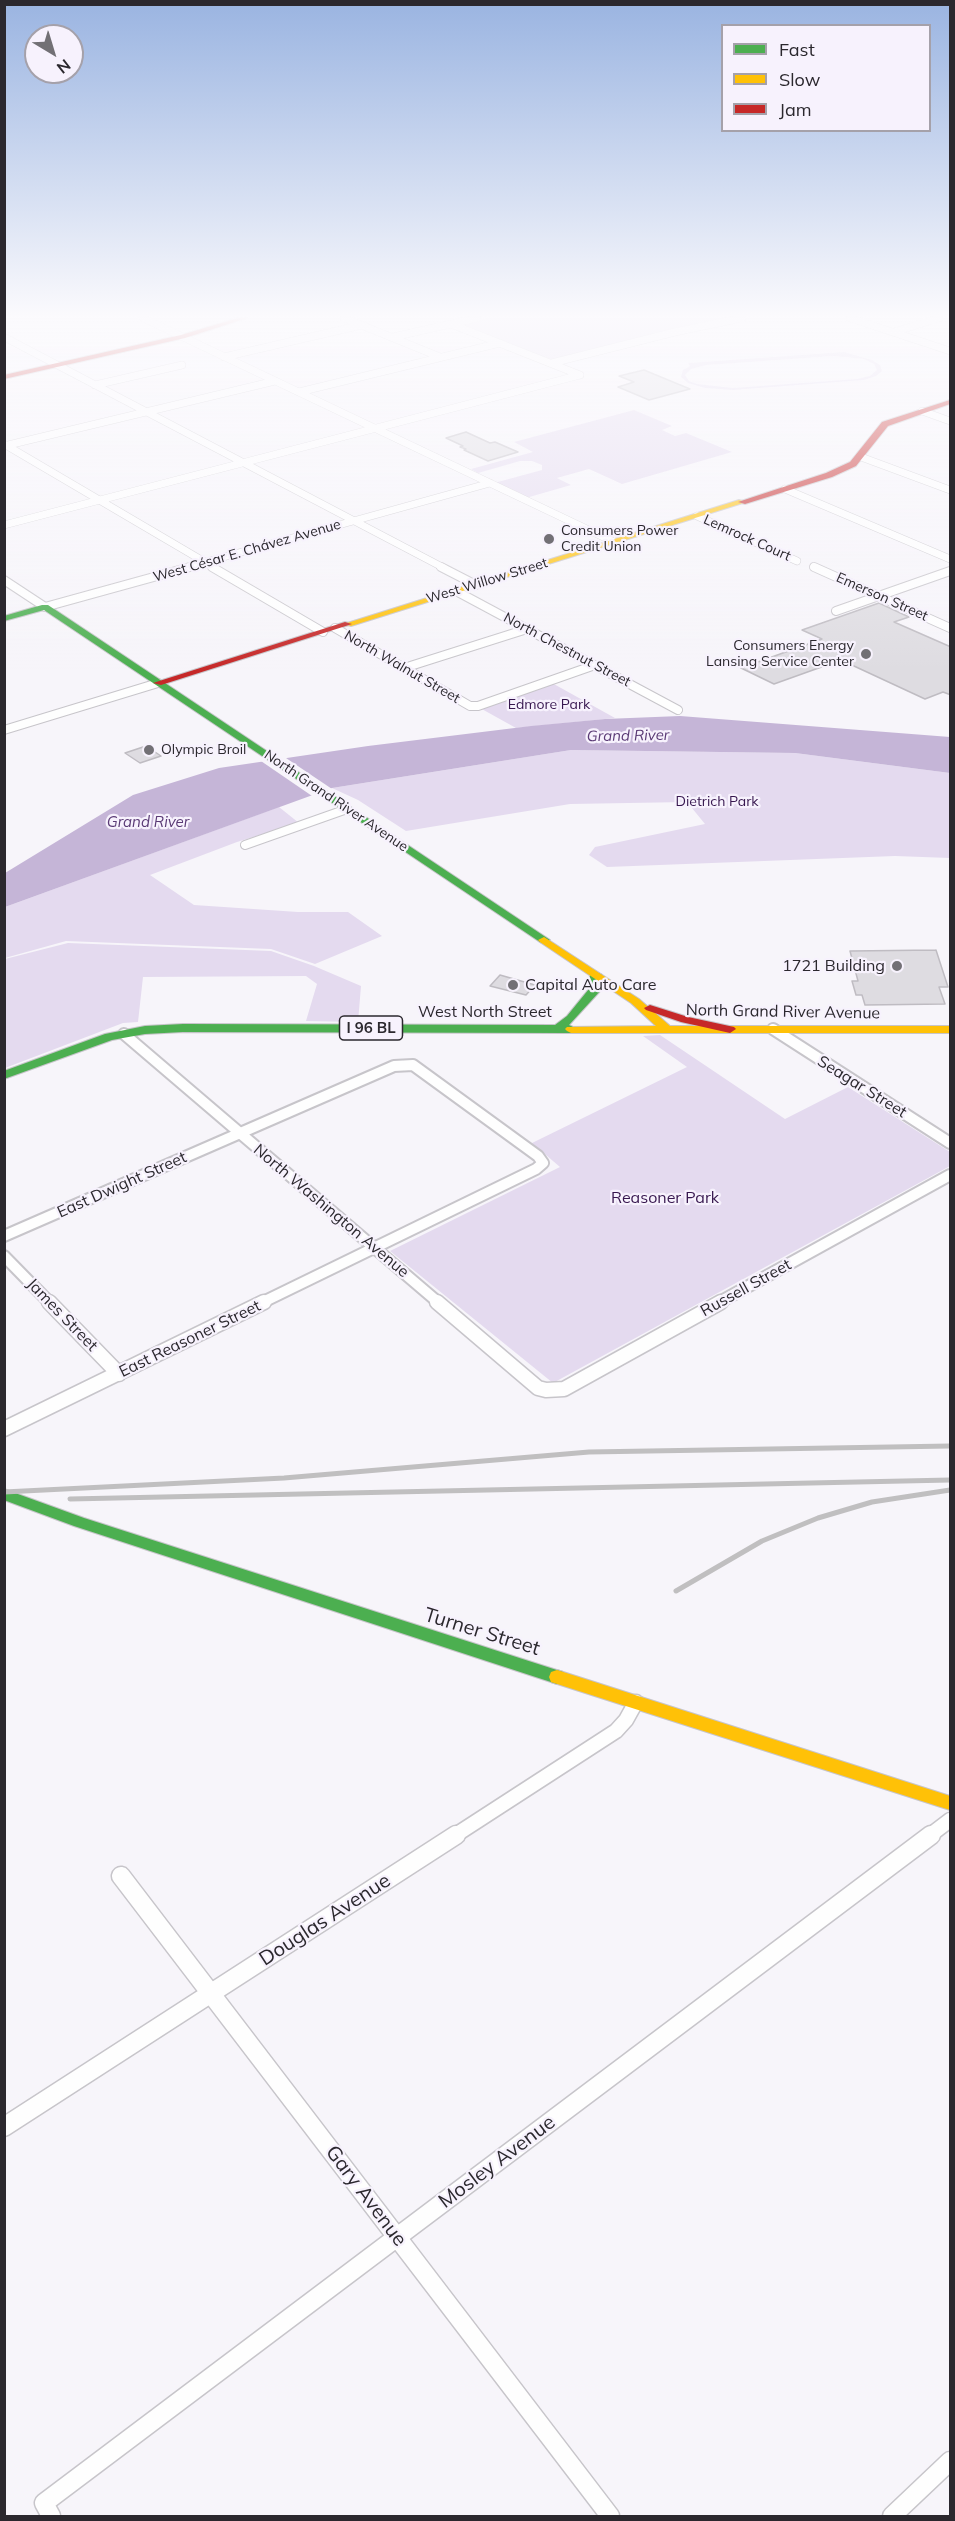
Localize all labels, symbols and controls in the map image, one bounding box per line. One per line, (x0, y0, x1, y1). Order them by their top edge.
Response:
north arrow (24, 24, 84, 84)
legend (721, 24, 931, 132)
text: Fast (779, 38, 815, 61)
text: N (53, 55, 75, 78)
text: Slow (779, 68, 820, 91)
text: Jam (779, 98, 812, 121)
street label: Lemrock Court (701, 511, 793, 565)
street label: West César E. Chávez Avenue (151, 516, 343, 586)
place label: Consumers Power Credit Union (561, 523, 678, 556)
marker: Consumers Power Credit Union (542, 532, 556, 546)
street label: West Willow Street (424, 555, 550, 607)
street label: Emerson Street (834, 569, 930, 625)
street label: North Chestnut Street (501, 609, 633, 691)
street label: North Walnut Street (341, 627, 463, 707)
place label: Consumers Energy Lansing Service Center (706, 638, 854, 670)
marker: Consumers Energy Lansing Service Center (859, 647, 873, 661)
park label: Edmore Park (508, 697, 590, 713)
water label: Grand River (587, 726, 669, 746)
place label: Olympic Broil (161, 742, 246, 758)
marker: Olympic Broil (142, 743, 156, 757)
street label: North Grand River Avenue (261, 746, 411, 856)
park label: Dietrich Park (676, 794, 758, 810)
water label: Grand River (107, 813, 189, 831)
place label: 1721 Building (782, 956, 885, 976)
marker: 1721 Building (890, 959, 904, 973)
place label: Capital Auto Care (525, 975, 656, 995)
marker: Capital Auto Care (506, 978, 520, 992)
street label: North Grand River Avenue (686, 1001, 880, 1023)
street label: West North Street (418, 1002, 552, 1022)
road number: I 96 BL (340, 1016, 403, 1040)
street label: Seagar Street (814, 1052, 910, 1122)
street label: North Washington Avenue (249, 1140, 413, 1282)
street label: East Dwight Street (55, 1148, 189, 1222)
park label: Reasoner Park (611, 1188, 719, 1208)
street label: Russell Street (697, 1255, 795, 1321)
street label: James Street (22, 1275, 102, 1355)
street label: East Reasoner Street (116, 1296, 264, 1382)
street label: Turner Street (421, 1603, 543, 1661)
street label: Douglas Avenue (255, 1869, 395, 1971)
street label: Mosley Avenue (434, 2110, 560, 2214)
street label: Gary Avenue (320, 2141, 412, 2251)

